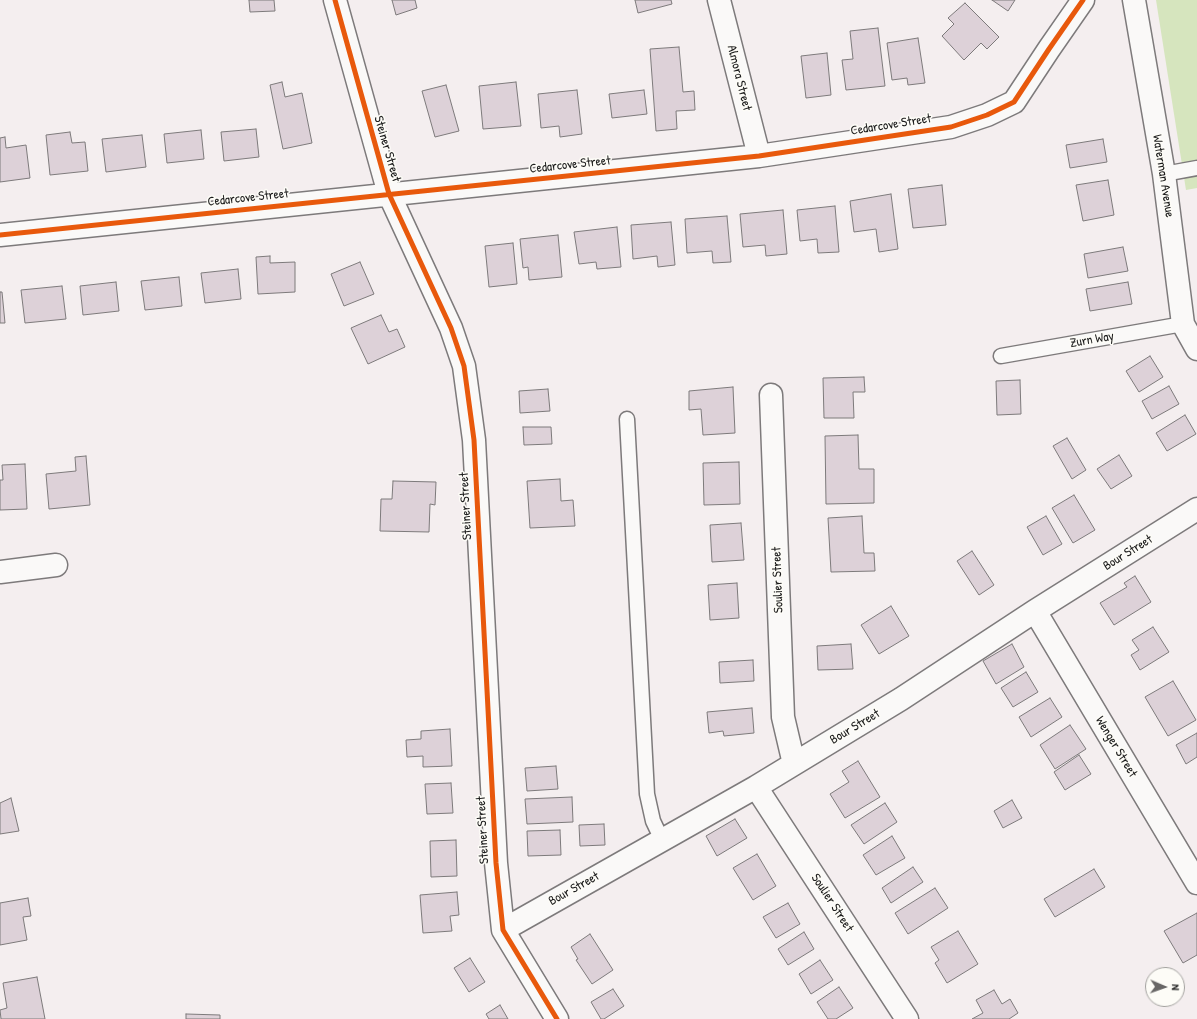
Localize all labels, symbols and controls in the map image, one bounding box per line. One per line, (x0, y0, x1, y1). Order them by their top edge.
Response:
street label: Almora Street (723, 43, 755, 113)
street label: Cedarcove Street (850, 111, 932, 139)
street label: Steiner Street (370, 114, 404, 184)
street label: Waterman Avenue (1149, 134, 1177, 218)
street label: Cedarcove Street (529, 153, 611, 177)
street label: Cedarcove Street (207, 186, 289, 210)
street label: Zurn Way (1069, 328, 1115, 352)
street label: Steiner Street (456, 472, 476, 540)
street label: Bour Street (1100, 532, 1156, 574)
street label: Soulier Street (769, 547, 787, 613)
street label: Bour Street (827, 706, 883, 748)
street label: Wenger Street (1092, 714, 1140, 780)
street label: Steiner Street (473, 796, 493, 864)
street label: Bour Street (546, 869, 602, 909)
street label: Soulier Street (807, 871, 857, 935)
north arrow (1145, 967, 1185, 1007)
text: N (1169, 984, 1183, 991)

